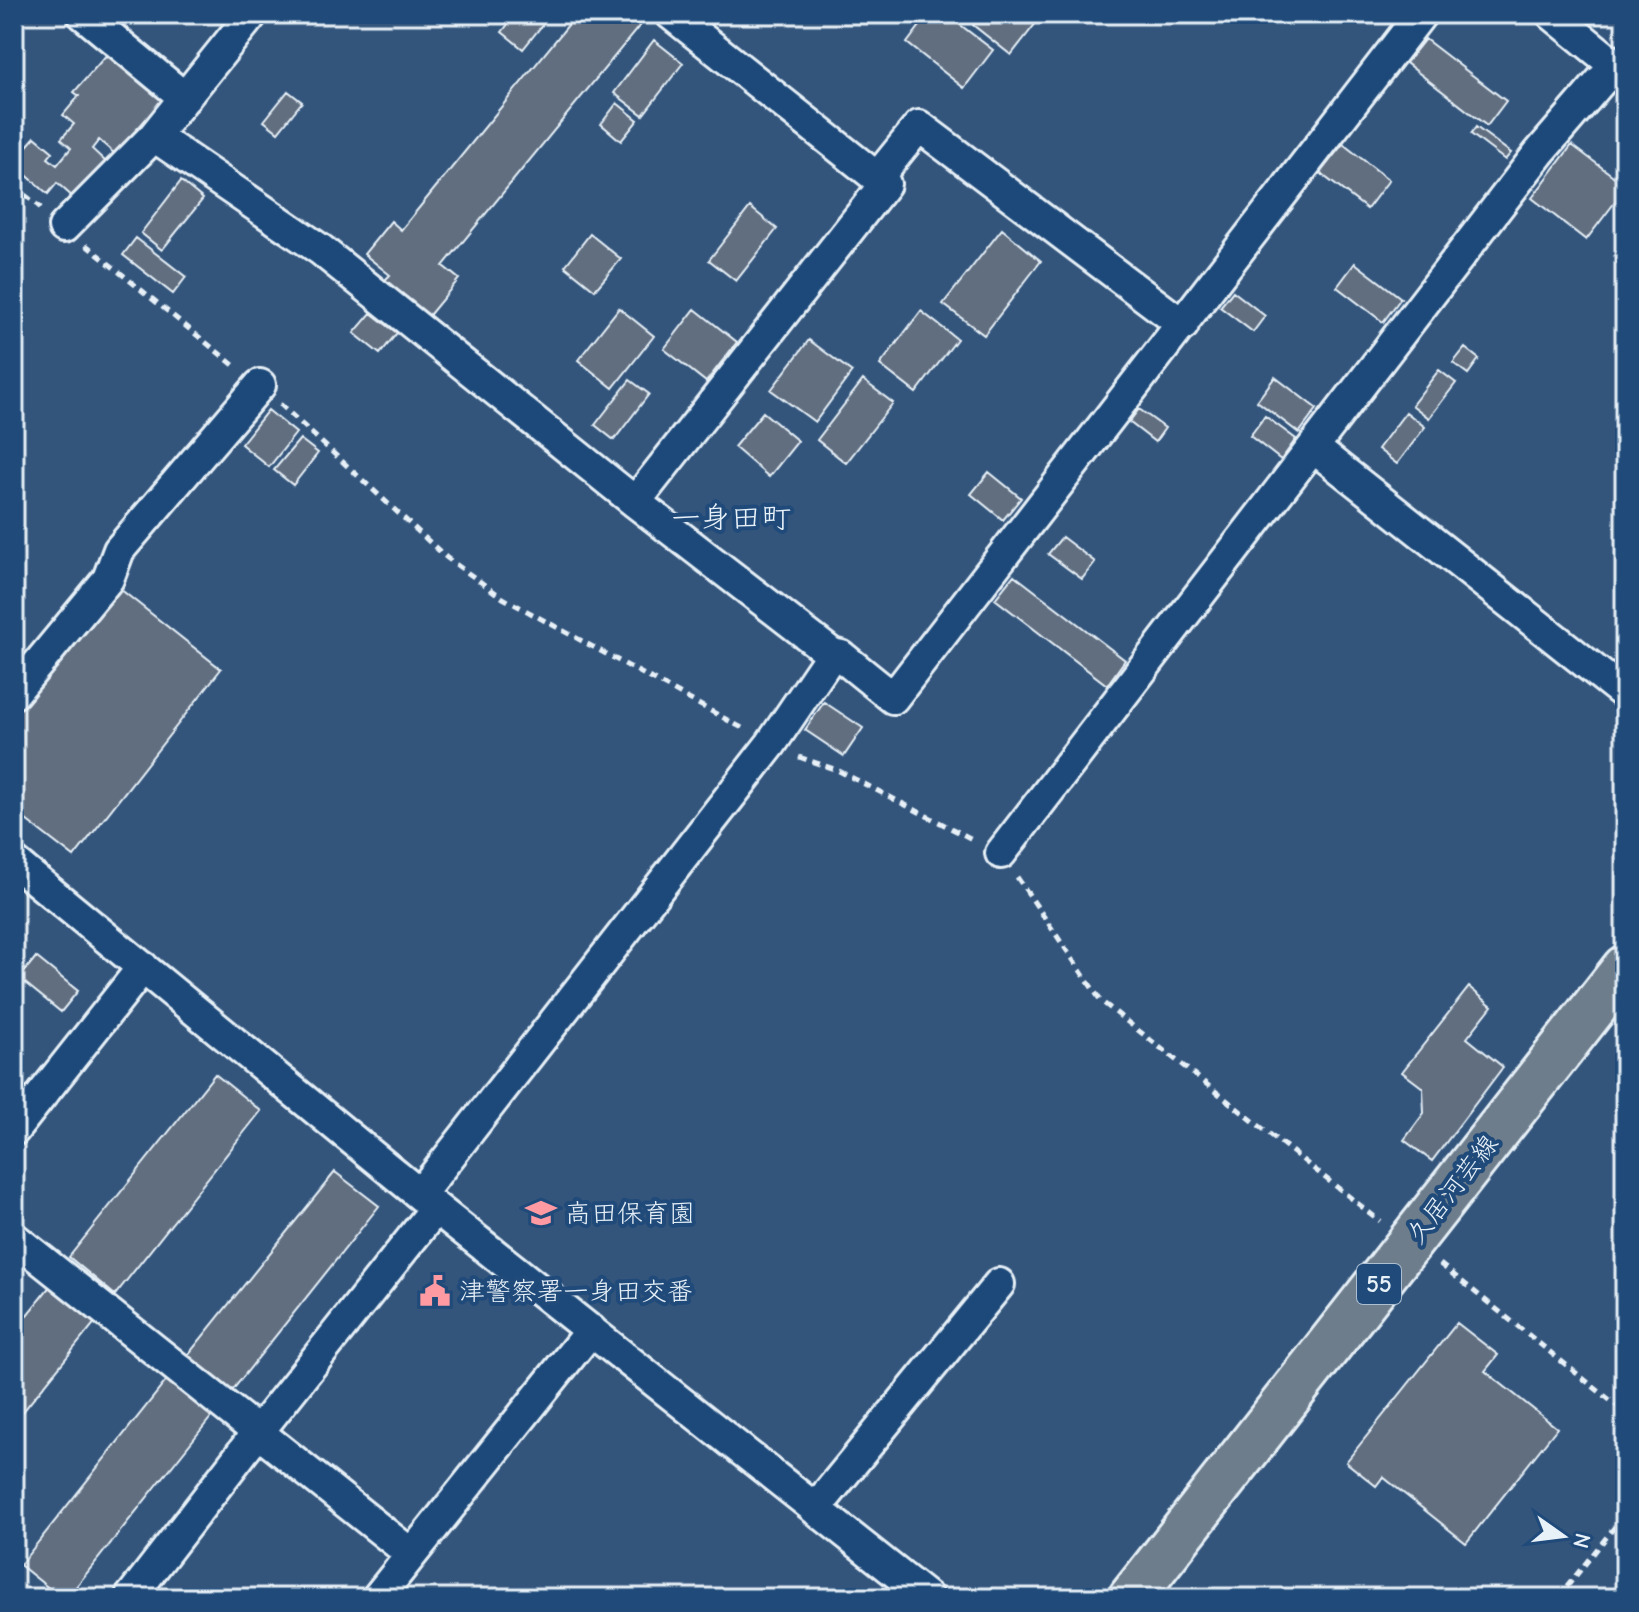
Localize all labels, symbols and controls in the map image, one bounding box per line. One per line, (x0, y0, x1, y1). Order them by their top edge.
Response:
district label: 一身田町 (671, 501, 791, 536)
street label: 久居河芸線 (1401, 1129, 1505, 1250)
school or university icon: 高田保育園 (524, 1196, 558, 1230)
place label: 高田保育園 (565, 1199, 695, 1229)
road number: 55 (1357, 1264, 1401, 1304)
public building icon: 津警察署一身田交番 (418, 1274, 452, 1308)
place label: 津警察署一身田交番 (459, 1277, 693, 1307)
north arrow (1523, 1496, 1603, 1576)
text: N (1567, 1530, 1596, 1551)

